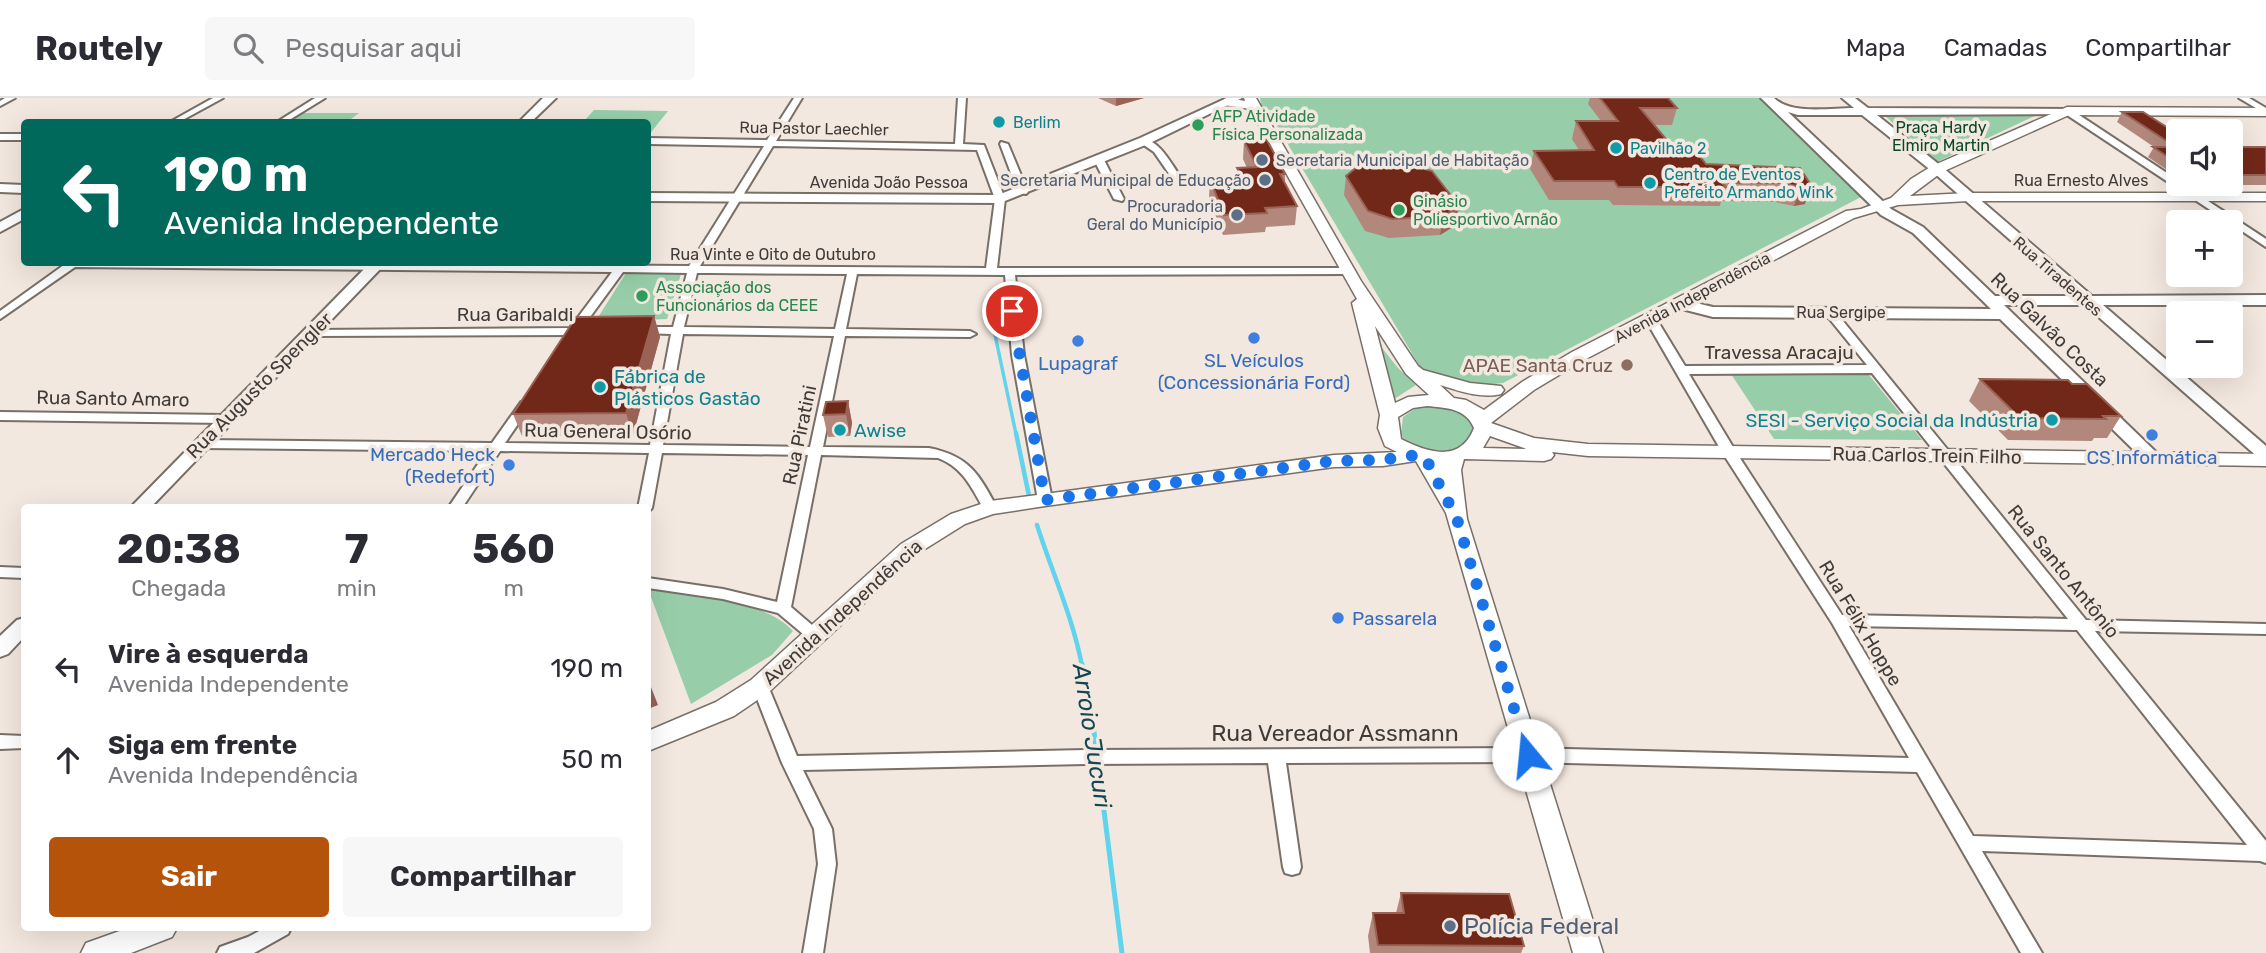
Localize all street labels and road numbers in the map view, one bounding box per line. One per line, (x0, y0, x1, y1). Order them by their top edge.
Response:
street label: Rua Pastor Laechler (739, 118, 889, 139)
street label: Rua Ernesto Alves (2014, 171, 2148, 190)
street label: Avenida João Pessoa (810, 173, 968, 192)
street label: Rua Tiradentes (2009, 233, 2106, 320)
street label: Rua Vinte e Oito de Outubro (670, 245, 876, 264)
street label: Avenida Independência (1611, 248, 1774, 347)
street label: Rua Galvão Costa (1986, 267, 2113, 391)
street label: Rua Garibaldi (457, 303, 573, 326)
street label: Rua Sergipe (1796, 303, 1886, 322)
street label: Rua Augusto Spengler (182, 307, 338, 463)
street label: Travessa Aracaju (1704, 341, 1854, 364)
street label: Rua Piratini (778, 383, 821, 487)
street label: Rua Santo Amaro (36, 386, 190, 411)
street label: Rua General Osório (524, 419, 692, 444)
street label: Rua Carlos Trein Filho (1832, 442, 2022, 469)
street label: Rua Santo Antônio (2003, 500, 2124, 643)
street label: Avenida Independência (758, 535, 927, 690)
street label: Rua Félix Hoppe (1814, 556, 1907, 690)
street label: Rua Vereador Assmann (1211, 719, 1459, 747)

